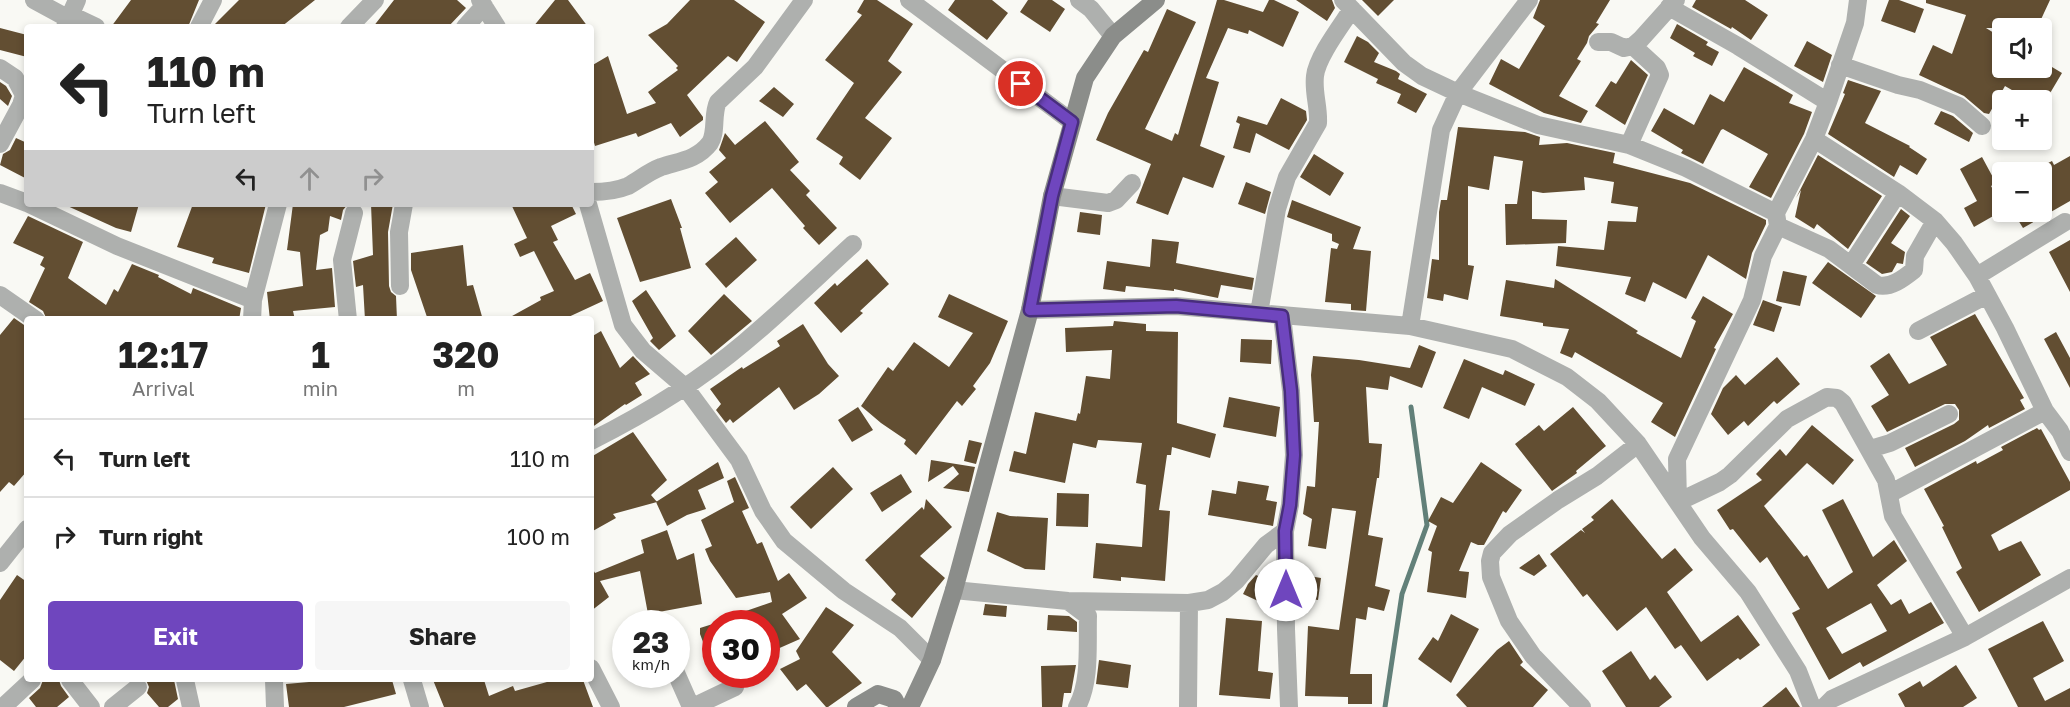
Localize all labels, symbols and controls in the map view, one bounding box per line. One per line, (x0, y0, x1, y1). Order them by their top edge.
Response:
map controls (1992, 18, 2052, 222)
button: sound (1992, 18, 2052, 78)
text: 110 m (147, 46, 265, 96)
icon: left (48, 48, 126, 126)
pin (995, 58, 1046, 109)
icon: arrive (1004, 67, 1037, 100)
button: + (1992, 90, 2052, 150)
text: Turn left (147, 97, 256, 129)
icon: left (230, 162, 263, 195)
icon: ahead (293, 162, 326, 195)
icon: right (356, 162, 389, 195)
button: − (1992, 162, 2052, 222)
text: 12:17 (118, 333, 208, 376)
text: 1 (311, 333, 330, 376)
text: 320 (432, 333, 500, 376)
text: Arrival (132, 376, 195, 400)
text: min (303, 376, 338, 400)
text: m (457, 376, 475, 400)
icon: left (48, 442, 81, 475)
text: Turn left (99, 445, 190, 472)
text: 110 m (510, 445, 570, 472)
icon: right (48, 520, 81, 553)
text: Turn right (99, 523, 203, 550)
text: 100 m (507, 523, 570, 550)
position arrow (1254, 558, 1318, 622)
button: Exit (48, 601, 303, 670)
button: Share (315, 601, 570, 670)
speed limit sign: 30 (702, 610, 780, 688)
text: 23 (633, 624, 669, 660)
text: km/h (632, 655, 670, 673)

